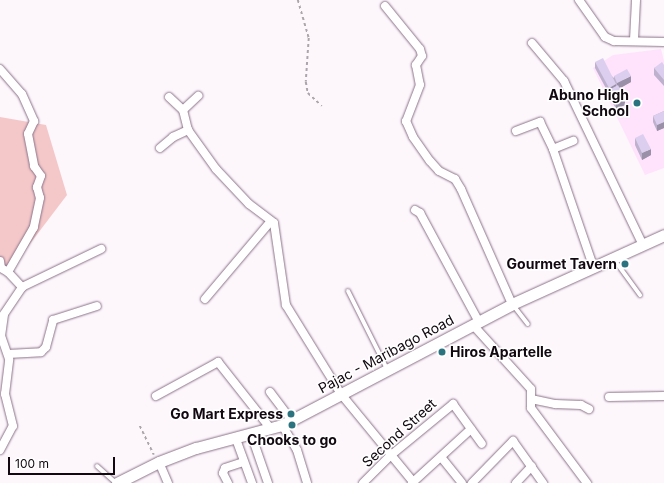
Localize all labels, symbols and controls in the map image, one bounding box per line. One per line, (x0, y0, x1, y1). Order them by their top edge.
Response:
place label: Abuno High School (549, 87, 629, 120)
marker: Abuno High School (632, 98, 642, 108)
place label: Gourmet Tavern (507, 256, 617, 272)
marker: Gourmet Tavern (620, 259, 630, 269)
street label: Pajac - Maribago Road (315, 311, 457, 397)
place label: Hiros Apartelle (450, 344, 552, 360)
marker: Hiros Apartelle (437, 347, 447, 357)
street label: Second Street (359, 395, 439, 471)
place label: Go Mart Express (170, 406, 283, 422)
marker: Go Mart Express (286, 409, 296, 419)
marker: Chooks to go (287, 420, 297, 430)
place label: Chooks to go (247, 432, 337, 448)
scale bar (10, 449, 117, 475)
text: 100 m (15, 456, 49, 471)

